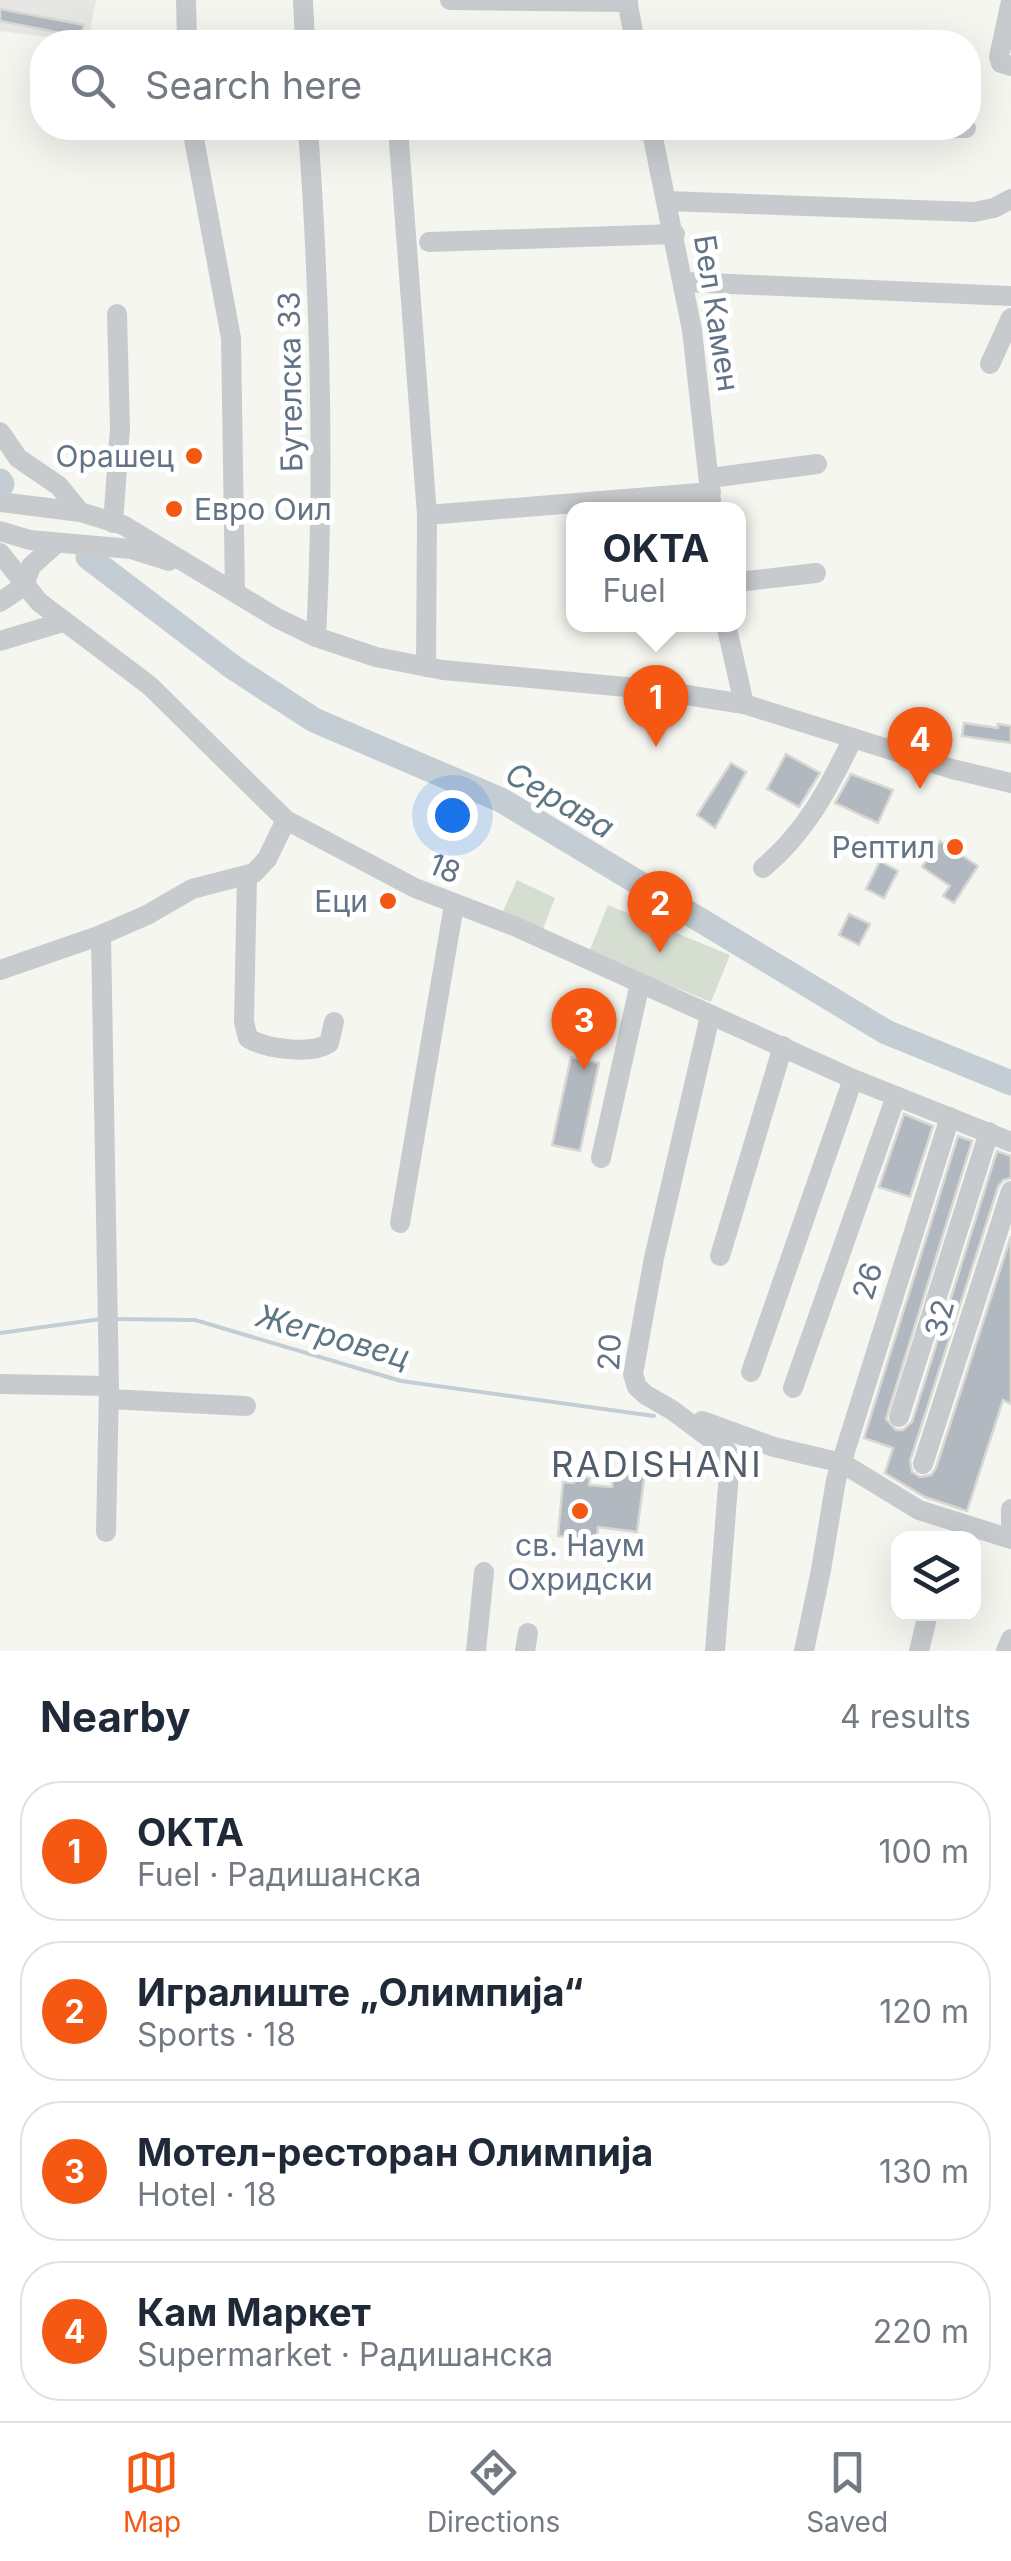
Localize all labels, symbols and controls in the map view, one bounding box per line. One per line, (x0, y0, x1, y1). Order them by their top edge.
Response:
search box (30, 30, 981, 140)
icon: search (65, 58, 120, 113)
text: Search here (145, 62, 362, 108)
street label: Бел Камен (687, 232, 747, 394)
street label: Бутелска 33 (270, 291, 310, 473)
place label: Орашец (55, 438, 174, 474)
marker: Орашец (183, 445, 205, 467)
place label: Евро Оил (194, 491, 332, 527)
marker: Евро Оил (163, 498, 185, 520)
popup (566, 502, 746, 632)
text: OKTA (603, 525, 709, 571)
text: Fuel (603, 571, 666, 610)
pin: 1 (624, 664, 688, 747)
pin: 4 (888, 706, 952, 789)
water label: Серава (499, 753, 621, 847)
your location (427, 790, 478, 841)
place label: Рептил (831, 829, 935, 865)
marker: Рептил (944, 836, 966, 858)
street label: 18 (424, 845, 466, 891)
pin: 2 (628, 870, 692, 953)
place label: Еци (314, 883, 368, 919)
marker: Еци (377, 890, 399, 912)
pin: 3 (552, 988, 616, 1070)
street label: 26 (844, 1258, 890, 1304)
water label: Жегровец (251, 1295, 414, 1376)
street label: 32 (917, 1296, 961, 1340)
street label: 20 (590, 1332, 628, 1372)
district label: RADISHANI (551, 1443, 763, 1485)
marker: св. Наум Охридски (569, 1500, 591, 1522)
place label: св. Наум Охридски (507, 1527, 653, 1597)
map controls (891, 1531, 981, 1621)
button: layers (891, 1531, 981, 1621)
text: Nearby (40, 1691, 191, 1742)
text: 4 results (840, 1697, 971, 1736)
text: OKTA (137, 1809, 244, 1855)
text: 1 (68, 1832, 81, 1871)
text: 100 m (879, 1832, 969, 1871)
text: Fuel · Радишанска (137, 1855, 422, 1894)
text: Игралиште „Олимпија“ (137, 1969, 583, 2015)
text: 2 (64, 1992, 85, 2031)
text: 120 m (879, 1992, 969, 2031)
text: Sports · 18 (137, 2015, 296, 2054)
text: Мотел-ресторан Олимпија (137, 2129, 653, 2175)
text: 3 (64, 2152, 85, 2191)
text: 130 m (879, 2152, 969, 2191)
text: Hotel · 18 (137, 2175, 277, 2214)
text: Кам Маркет (137, 2289, 371, 2335)
text: 4 (64, 2312, 85, 2351)
text: 220 m (873, 2312, 969, 2351)
text: Supermarket · Радишанска (137, 2335, 553, 2374)
tab: Map (123, 2445, 181, 2539)
tab: Directions (427, 2445, 560, 2539)
tab: Saved (806, 2445, 888, 2539)

